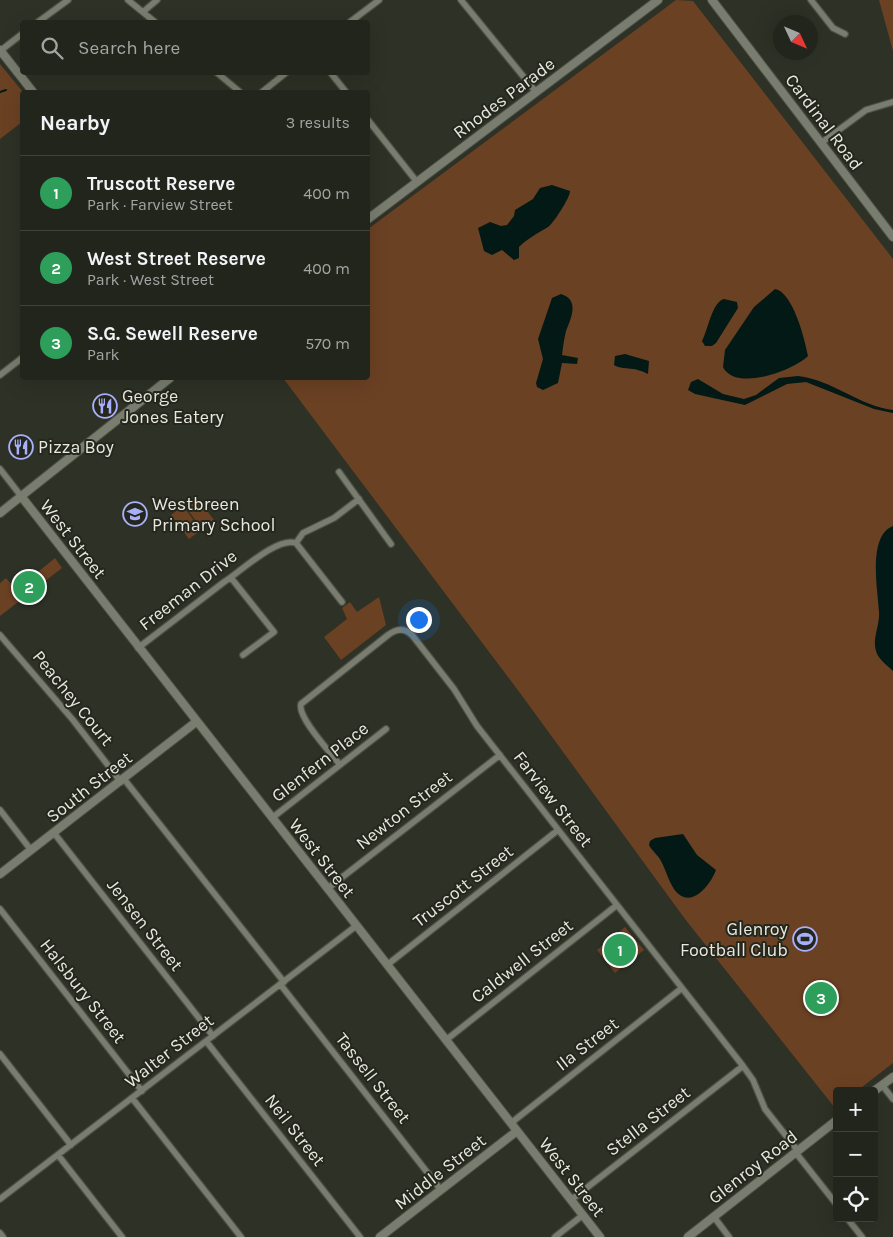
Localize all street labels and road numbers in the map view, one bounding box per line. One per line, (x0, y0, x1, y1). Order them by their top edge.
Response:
street label: Rhodes Parade (449, 53, 559, 143)
street label: Cardinal Road (781, 69, 867, 175)
street label: West Street (35, 495, 111, 583)
street label: Freeman Drive (135, 545, 241, 635)
street label: Peachey Court (28, 646, 118, 750)
street label: Glenfern Place (267, 717, 373, 807)
street label: South Street (42, 747, 137, 827)
street label: Farview Street (509, 747, 597, 852)
street label: Newton Street (352, 766, 457, 854)
street label: West Street (284, 814, 360, 902)
street label: Truscott Street (409, 840, 518, 932)
street label: Jensen Street (102, 875, 188, 976)
street label: Caldwell Street (467, 914, 577, 1007)
street label: Halsbury Street (35, 934, 131, 1048)
street label: Walter Street (120, 1009, 218, 1093)
street label: Ila Street (551, 1013, 623, 1075)
street label: Tassell Street (331, 1028, 415, 1128)
street label: Stella Street (602, 1081, 695, 1161)
street label: Neil Street (260, 1089, 330, 1171)
street label: Glenroy Road (704, 1125, 802, 1209)
street label: Middle Street (390, 1129, 490, 1215)
street label: West Street (534, 1133, 610, 1221)

